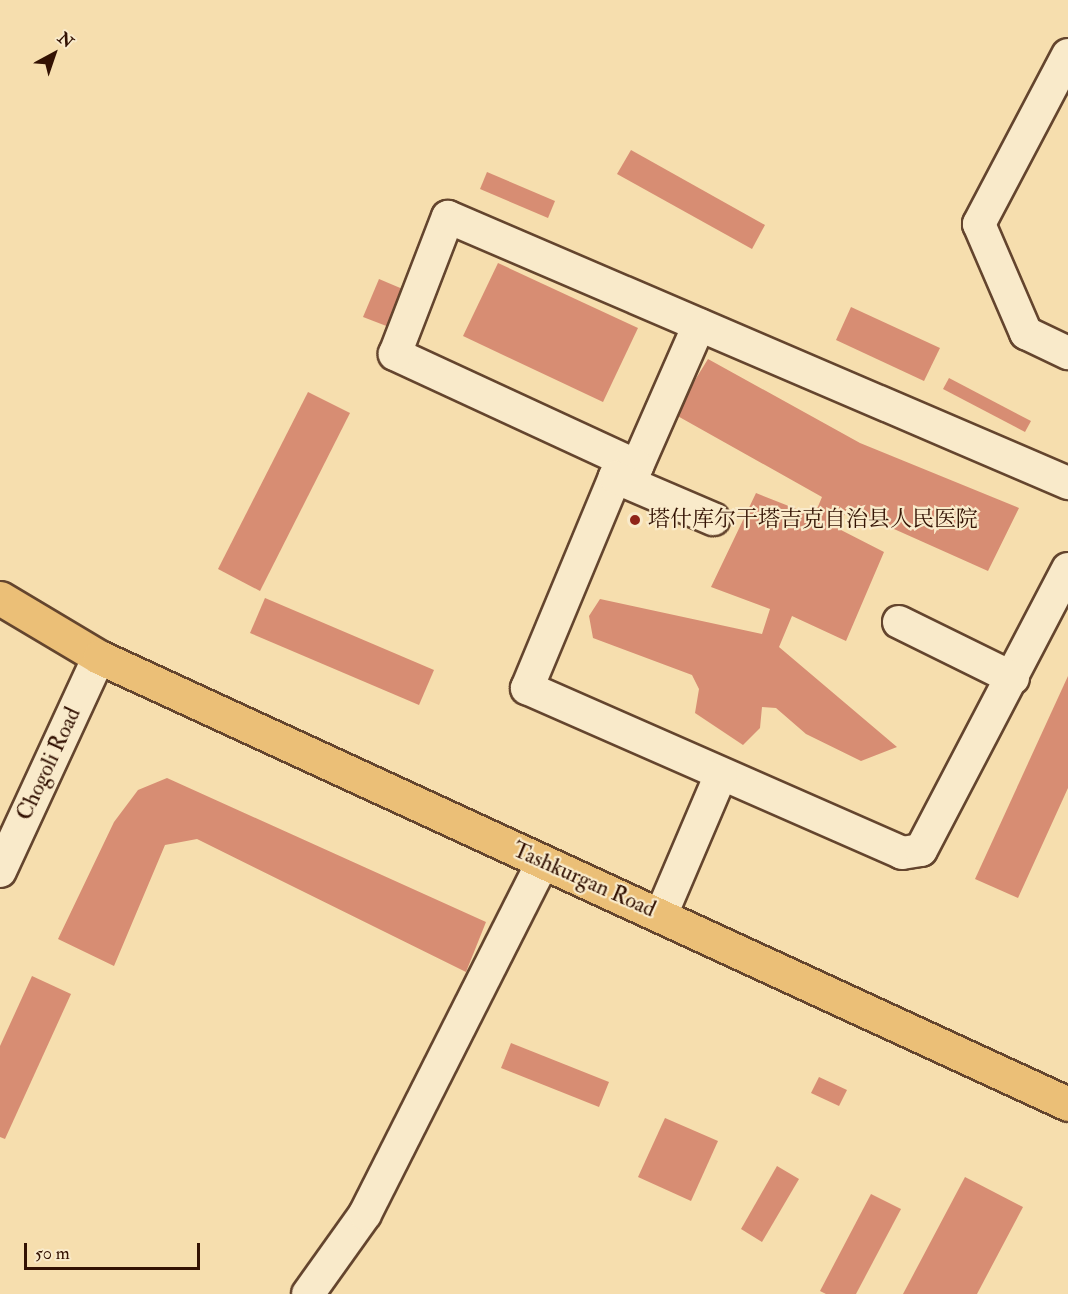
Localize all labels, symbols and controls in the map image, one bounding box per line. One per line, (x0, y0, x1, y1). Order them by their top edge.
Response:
north arrow (24, 24, 84, 84)
text: N (54, 28, 77, 52)
place label: 塔什库尔干塔吉克自治县人民医院 (648, 507, 978, 533)
marker: 塔什库尔干塔吉克自治县人民医院 (626, 511, 644, 529)
street label: Chogoli Road (11, 703, 87, 825)
street label: Tashkurgan Road (508, 837, 660, 923)
scale bar (27, 1231, 202, 1269)
text: 50 m (35, 1242, 70, 1265)

